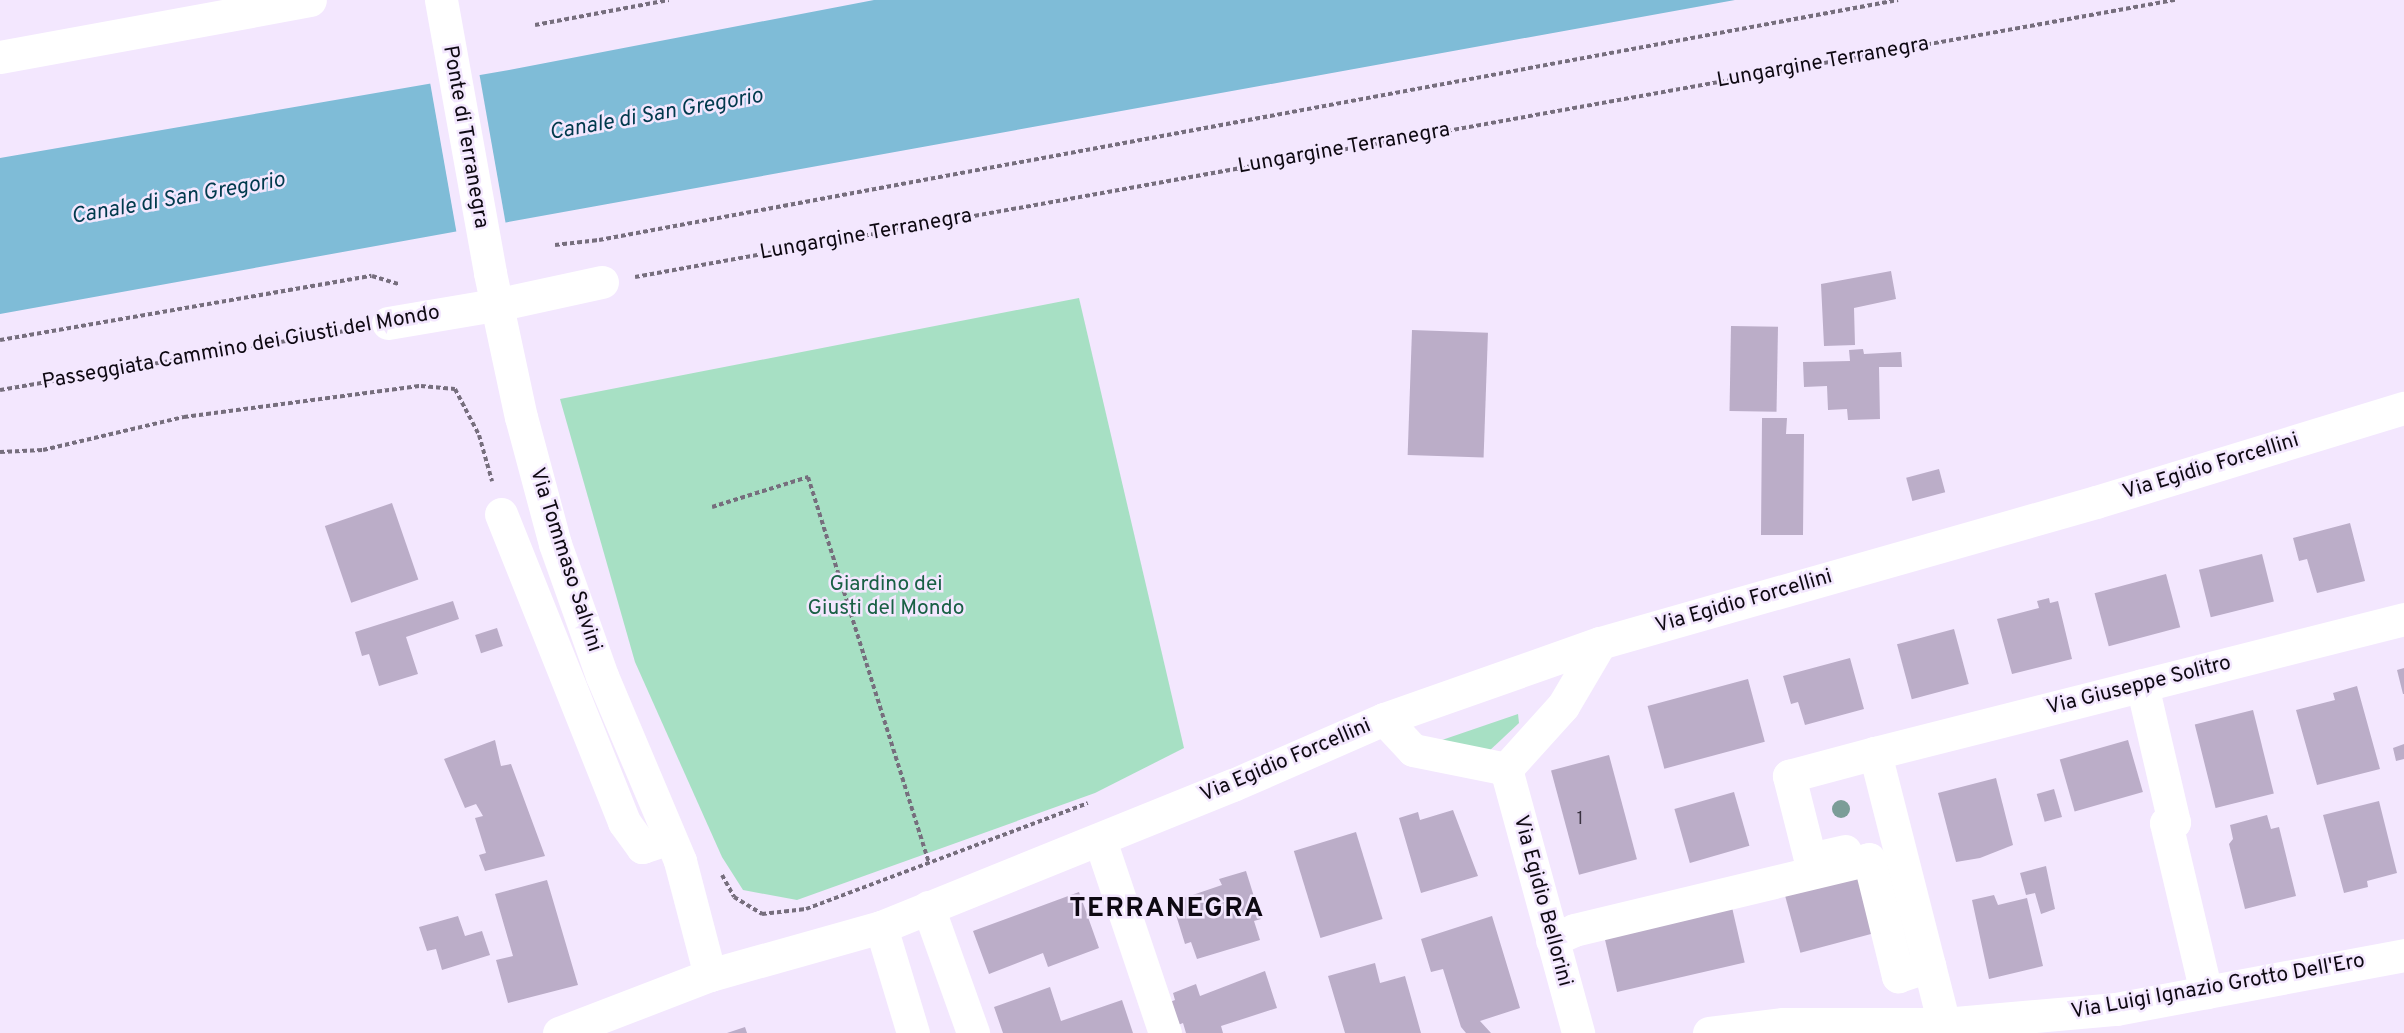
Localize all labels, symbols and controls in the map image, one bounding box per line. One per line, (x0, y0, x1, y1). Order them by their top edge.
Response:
street label: Lungargine Terranegra (1715, 32, 1931, 94)
street label: Ponte di Terranegra (436, 43, 494, 231)
water label: Canale di San Gregorio (547, 83, 765, 147)
street label: Lungargine Terranegra (1236, 118, 1452, 180)
water label: Canale di San Gregorio (69, 167, 287, 231)
street label: Lungargine Terranegra (758, 204, 974, 266)
street label: Passeggiata Cammino dei Giusti del Mondo (40, 301, 442, 395)
street label: Via Egidio Forcellini (2120, 428, 2302, 506)
street label: Via Tommaso Salvini (523, 465, 607, 655)
street label: Via Egidio Forcellini (1653, 565, 1835, 639)
park label: Giardino dei Giusti del Mondo (808, 572, 964, 622)
street label: Via Giuseppe Solitro (2044, 651, 2234, 721)
street label: Via Egidio Forcellini (1197, 714, 1375, 808)
house number: 1 (1577, 809, 1583, 831)
street label: Via Egidio Bellorini (1507, 813, 1577, 989)
district label: TERRANEGRA (1069, 894, 1265, 926)
street label: Via Luigi Ignazio Grotto Dell'Ero (2069, 949, 2367, 1025)

